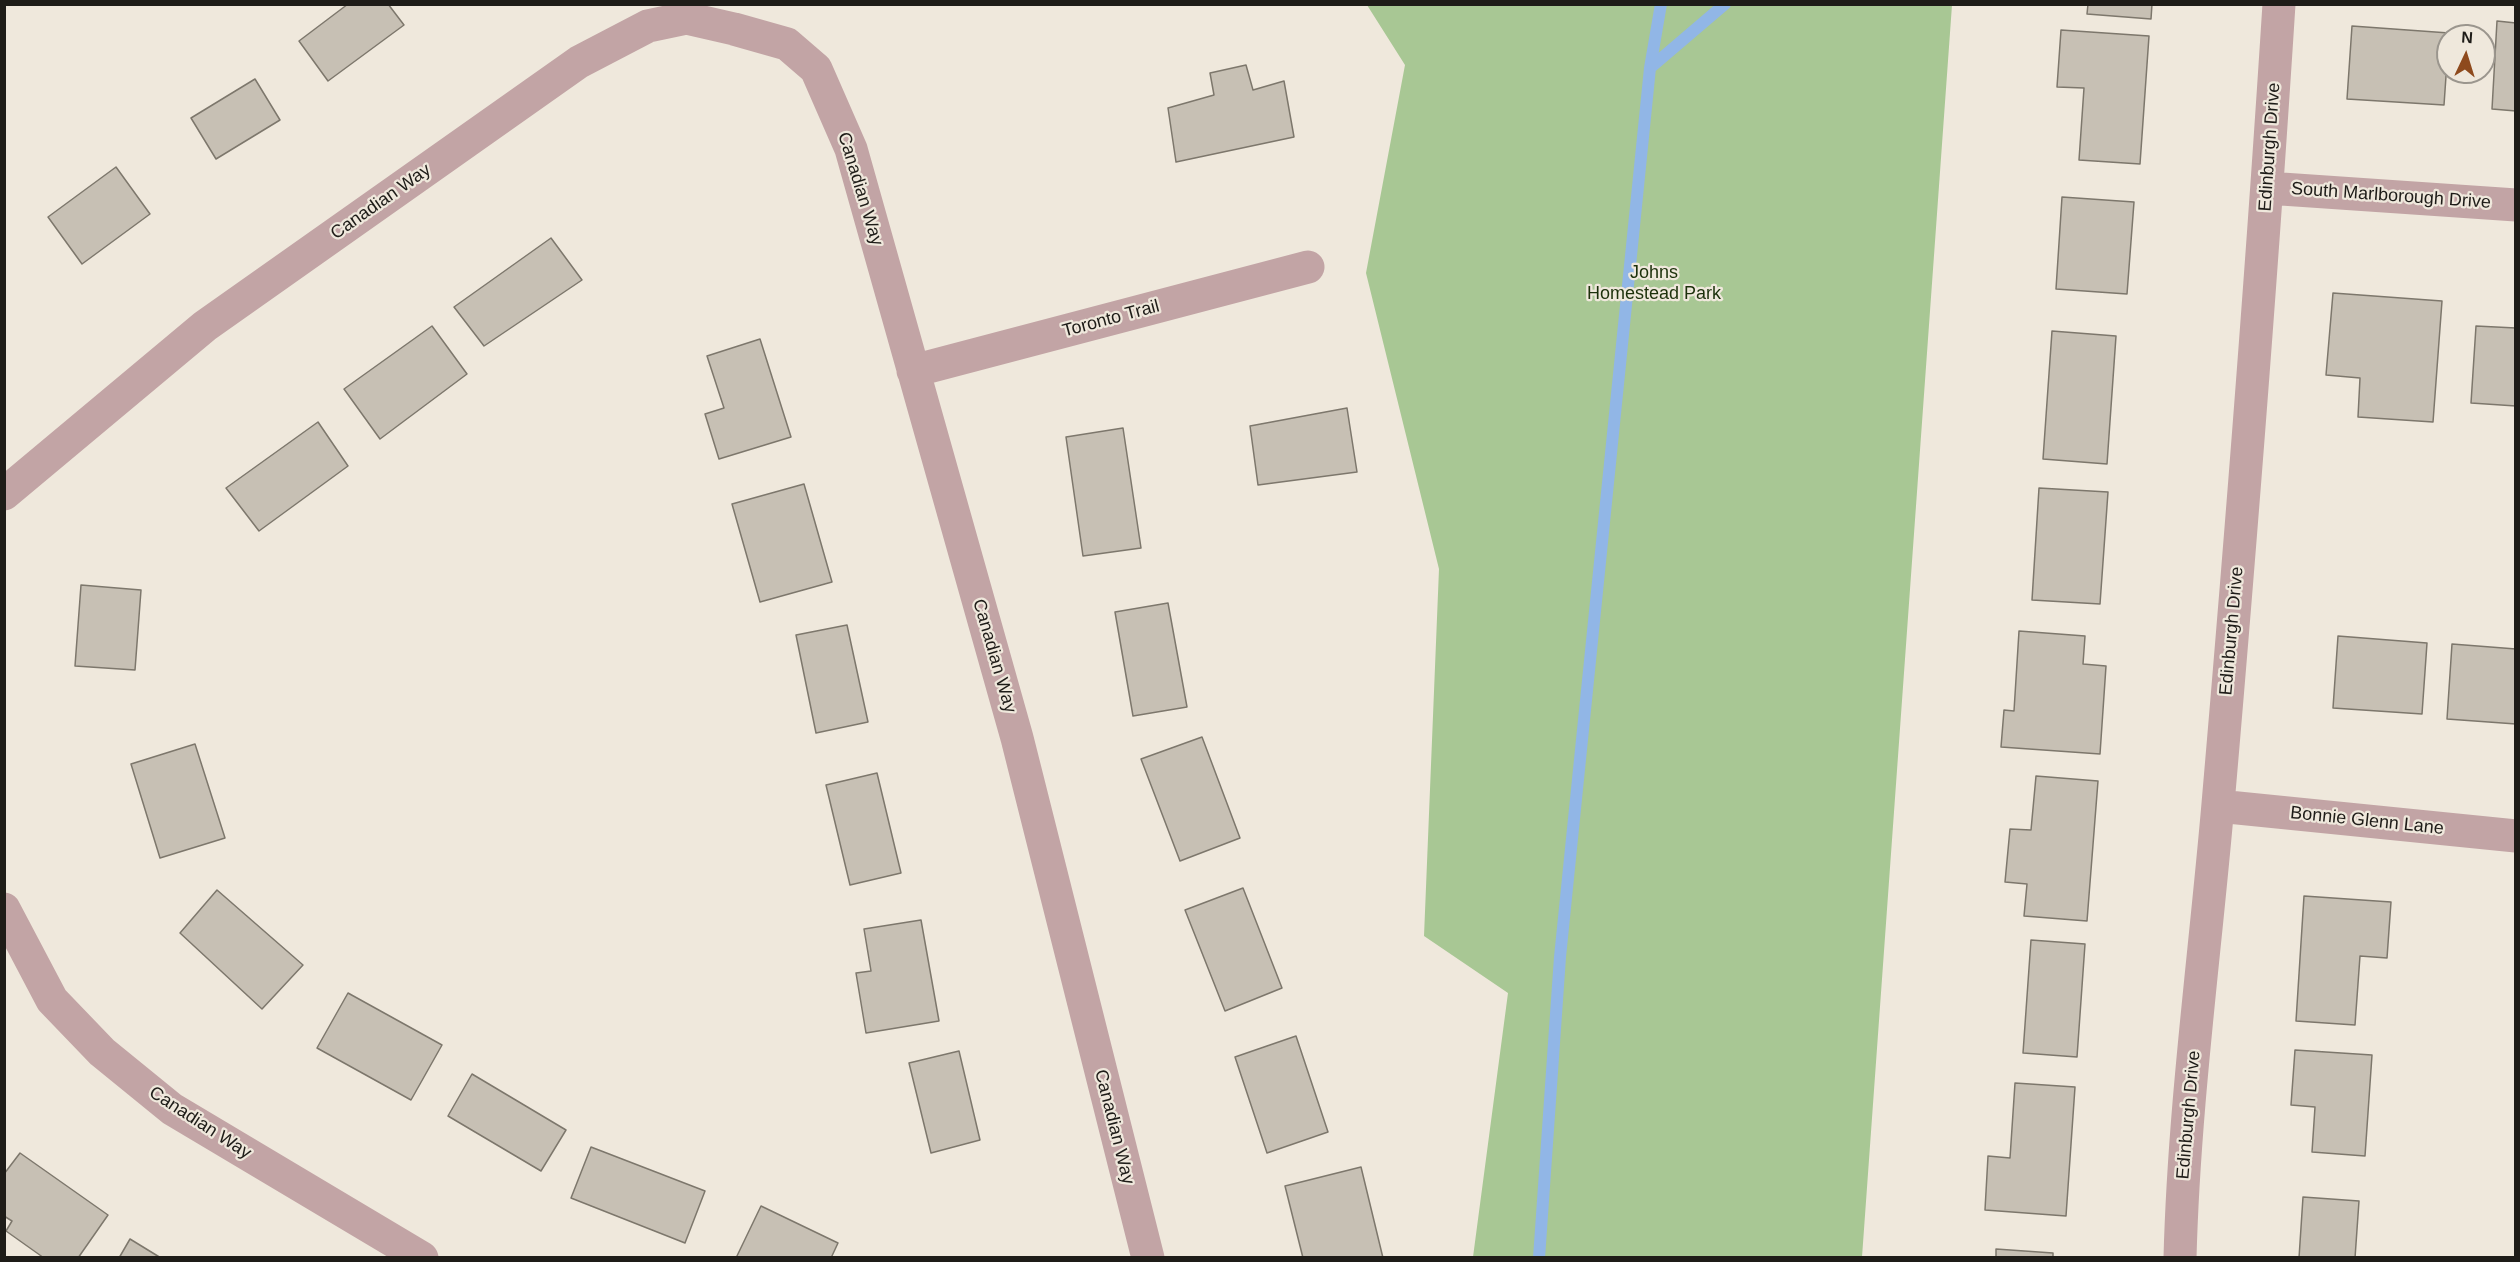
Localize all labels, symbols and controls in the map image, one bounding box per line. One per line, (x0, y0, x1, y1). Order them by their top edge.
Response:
north arrow (2436, 24, 2496, 84)
text: N (2461, 29, 2474, 46)
street label: Edinburgh Drive (2255, 82, 2285, 212)
street label: Canadian Way (833, 130, 887, 248)
street label: Canadian Way (327, 159, 435, 245)
street label: South Marlborough Drive (2290, 178, 2492, 214)
park label: Johns Homestead Park (1587, 262, 1721, 304)
street label: Toronto Trail (1060, 296, 1162, 342)
street label: Edinburgh Drive (2216, 566, 2248, 696)
street label: Canadian Way (967, 597, 1021, 715)
street label: Bonnie Glenn Lane (2289, 802, 2445, 840)
street label: Edinburgh Drive (2173, 1050, 2205, 1180)
street label: Canadian Way (1089, 1067, 1139, 1187)
street label: Canadian Way (145, 1082, 255, 1164)

